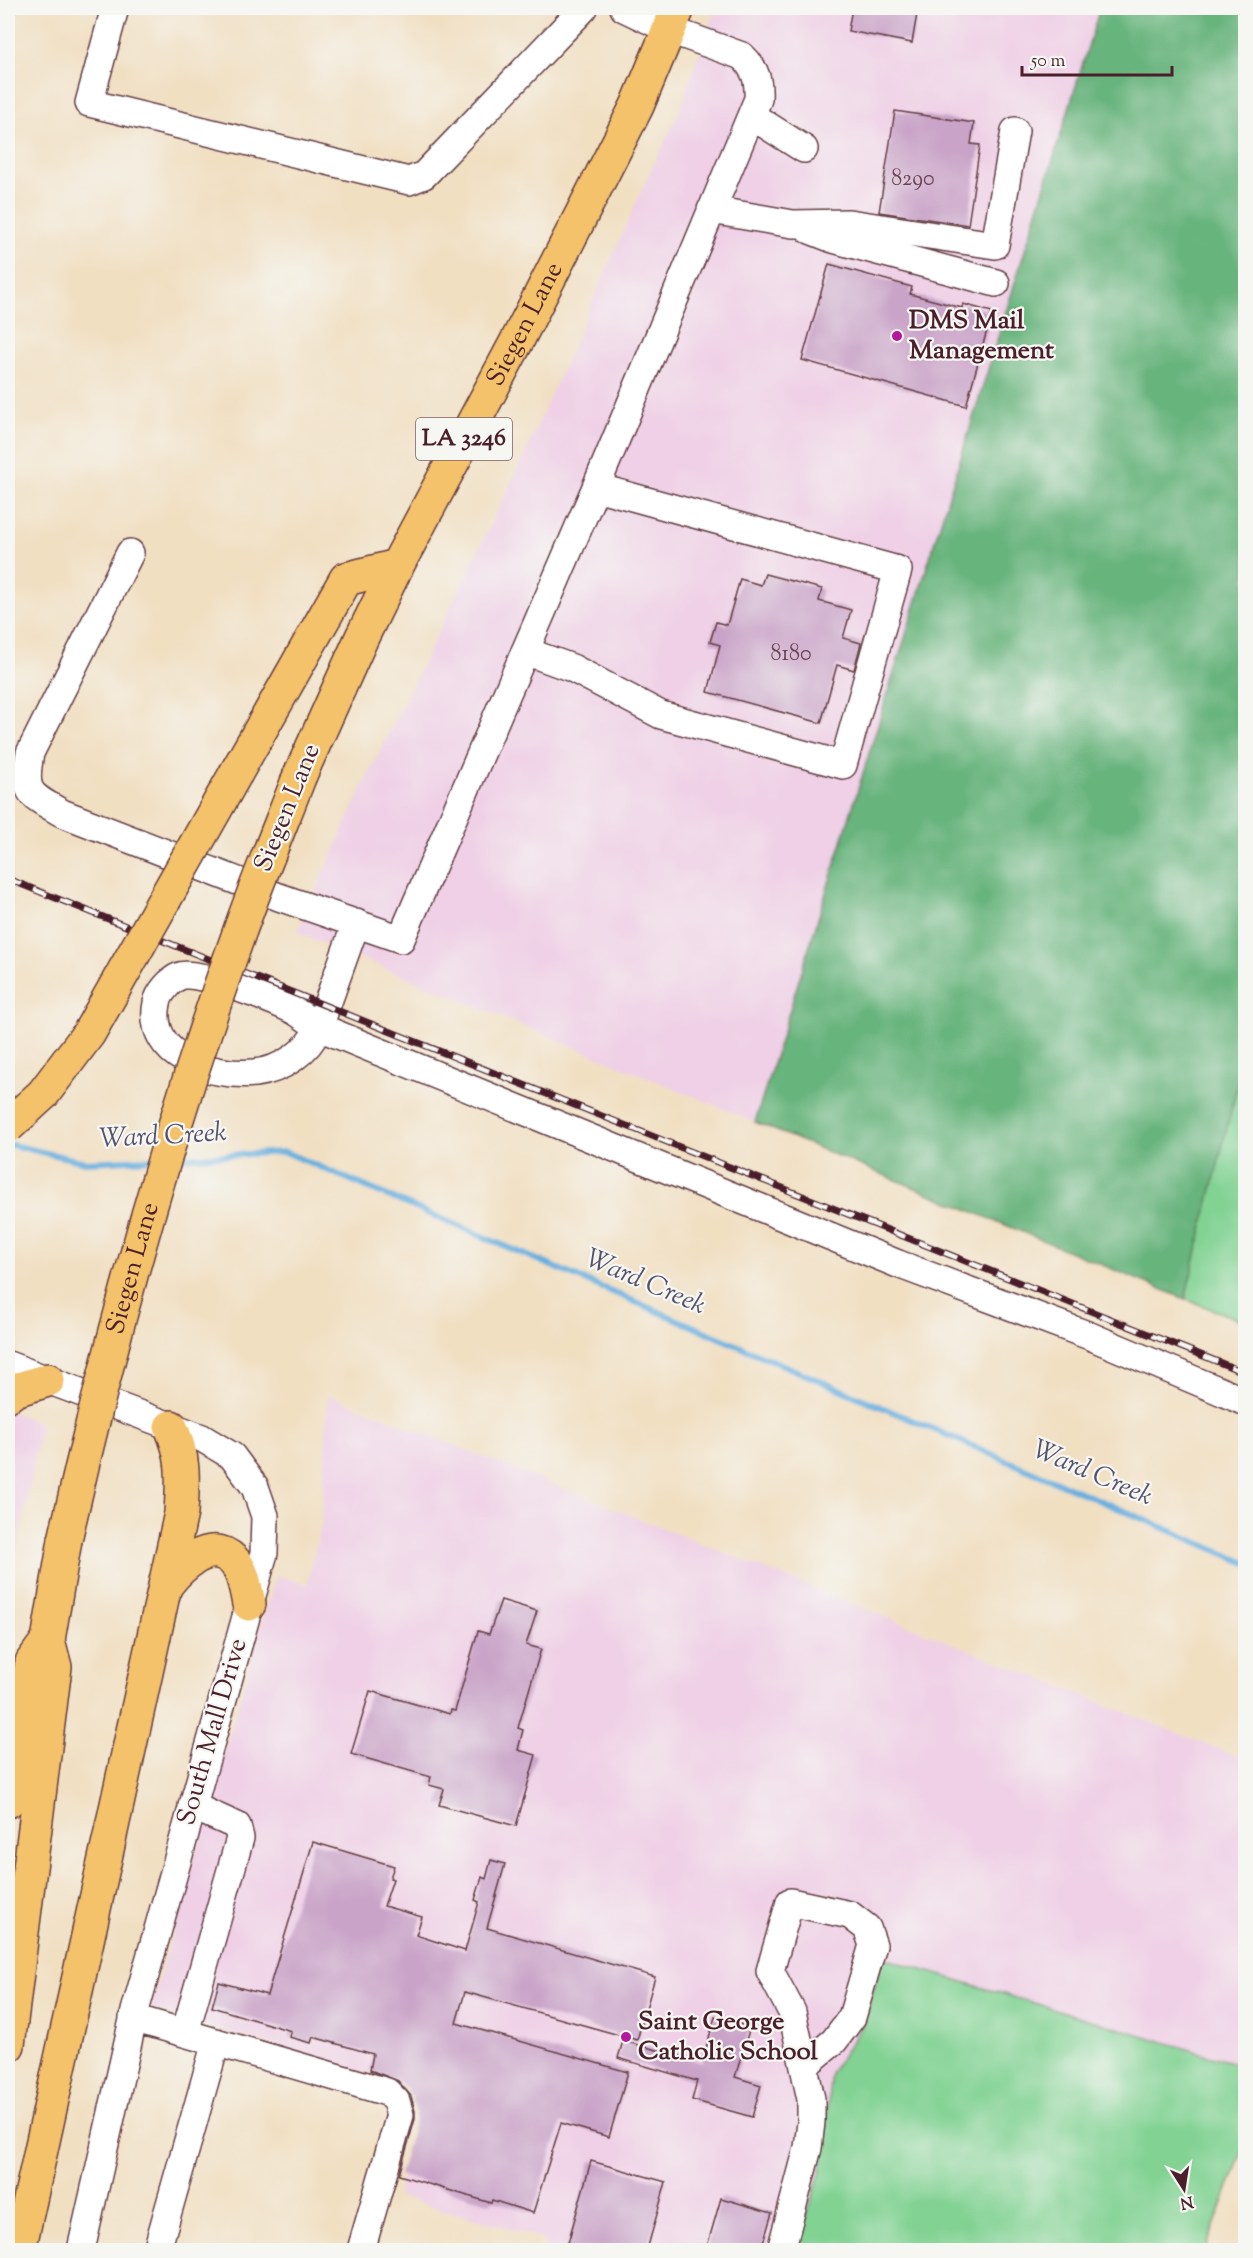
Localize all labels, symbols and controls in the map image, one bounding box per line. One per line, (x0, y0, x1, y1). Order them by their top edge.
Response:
scale bar (1022, 39, 1172, 77)
text: 50 m (1030, 49, 1066, 75)
house number: 8290 (891, 164, 935, 196)
street label: Siegen Lane (478, 256, 573, 393)
place label: DMS Mail Management (909, 303, 1054, 370)
marker: DMS Mail Management (890, 329, 904, 343)
road number: LA 3246 (416, 418, 512, 460)
house number: 8180 (770, 639, 812, 671)
street label: Siegen Lane (245, 738, 331, 878)
water label: Ward Creek (98, 1114, 228, 1160)
street label: Siegen Lane (97, 1198, 169, 1338)
water label: Ward Creek (579, 1240, 711, 1326)
water label: Ward Creek (1026, 1431, 1158, 1517)
street label: South Mall Drive (169, 1634, 257, 1830)
place label: Saint George Catholic School (638, 2004, 819, 2071)
marker: Saint George Catholic School (619, 2030, 633, 2044)
north arrow (1154, 2159, 1214, 2219)
text: N (1178, 2189, 1195, 2214)

